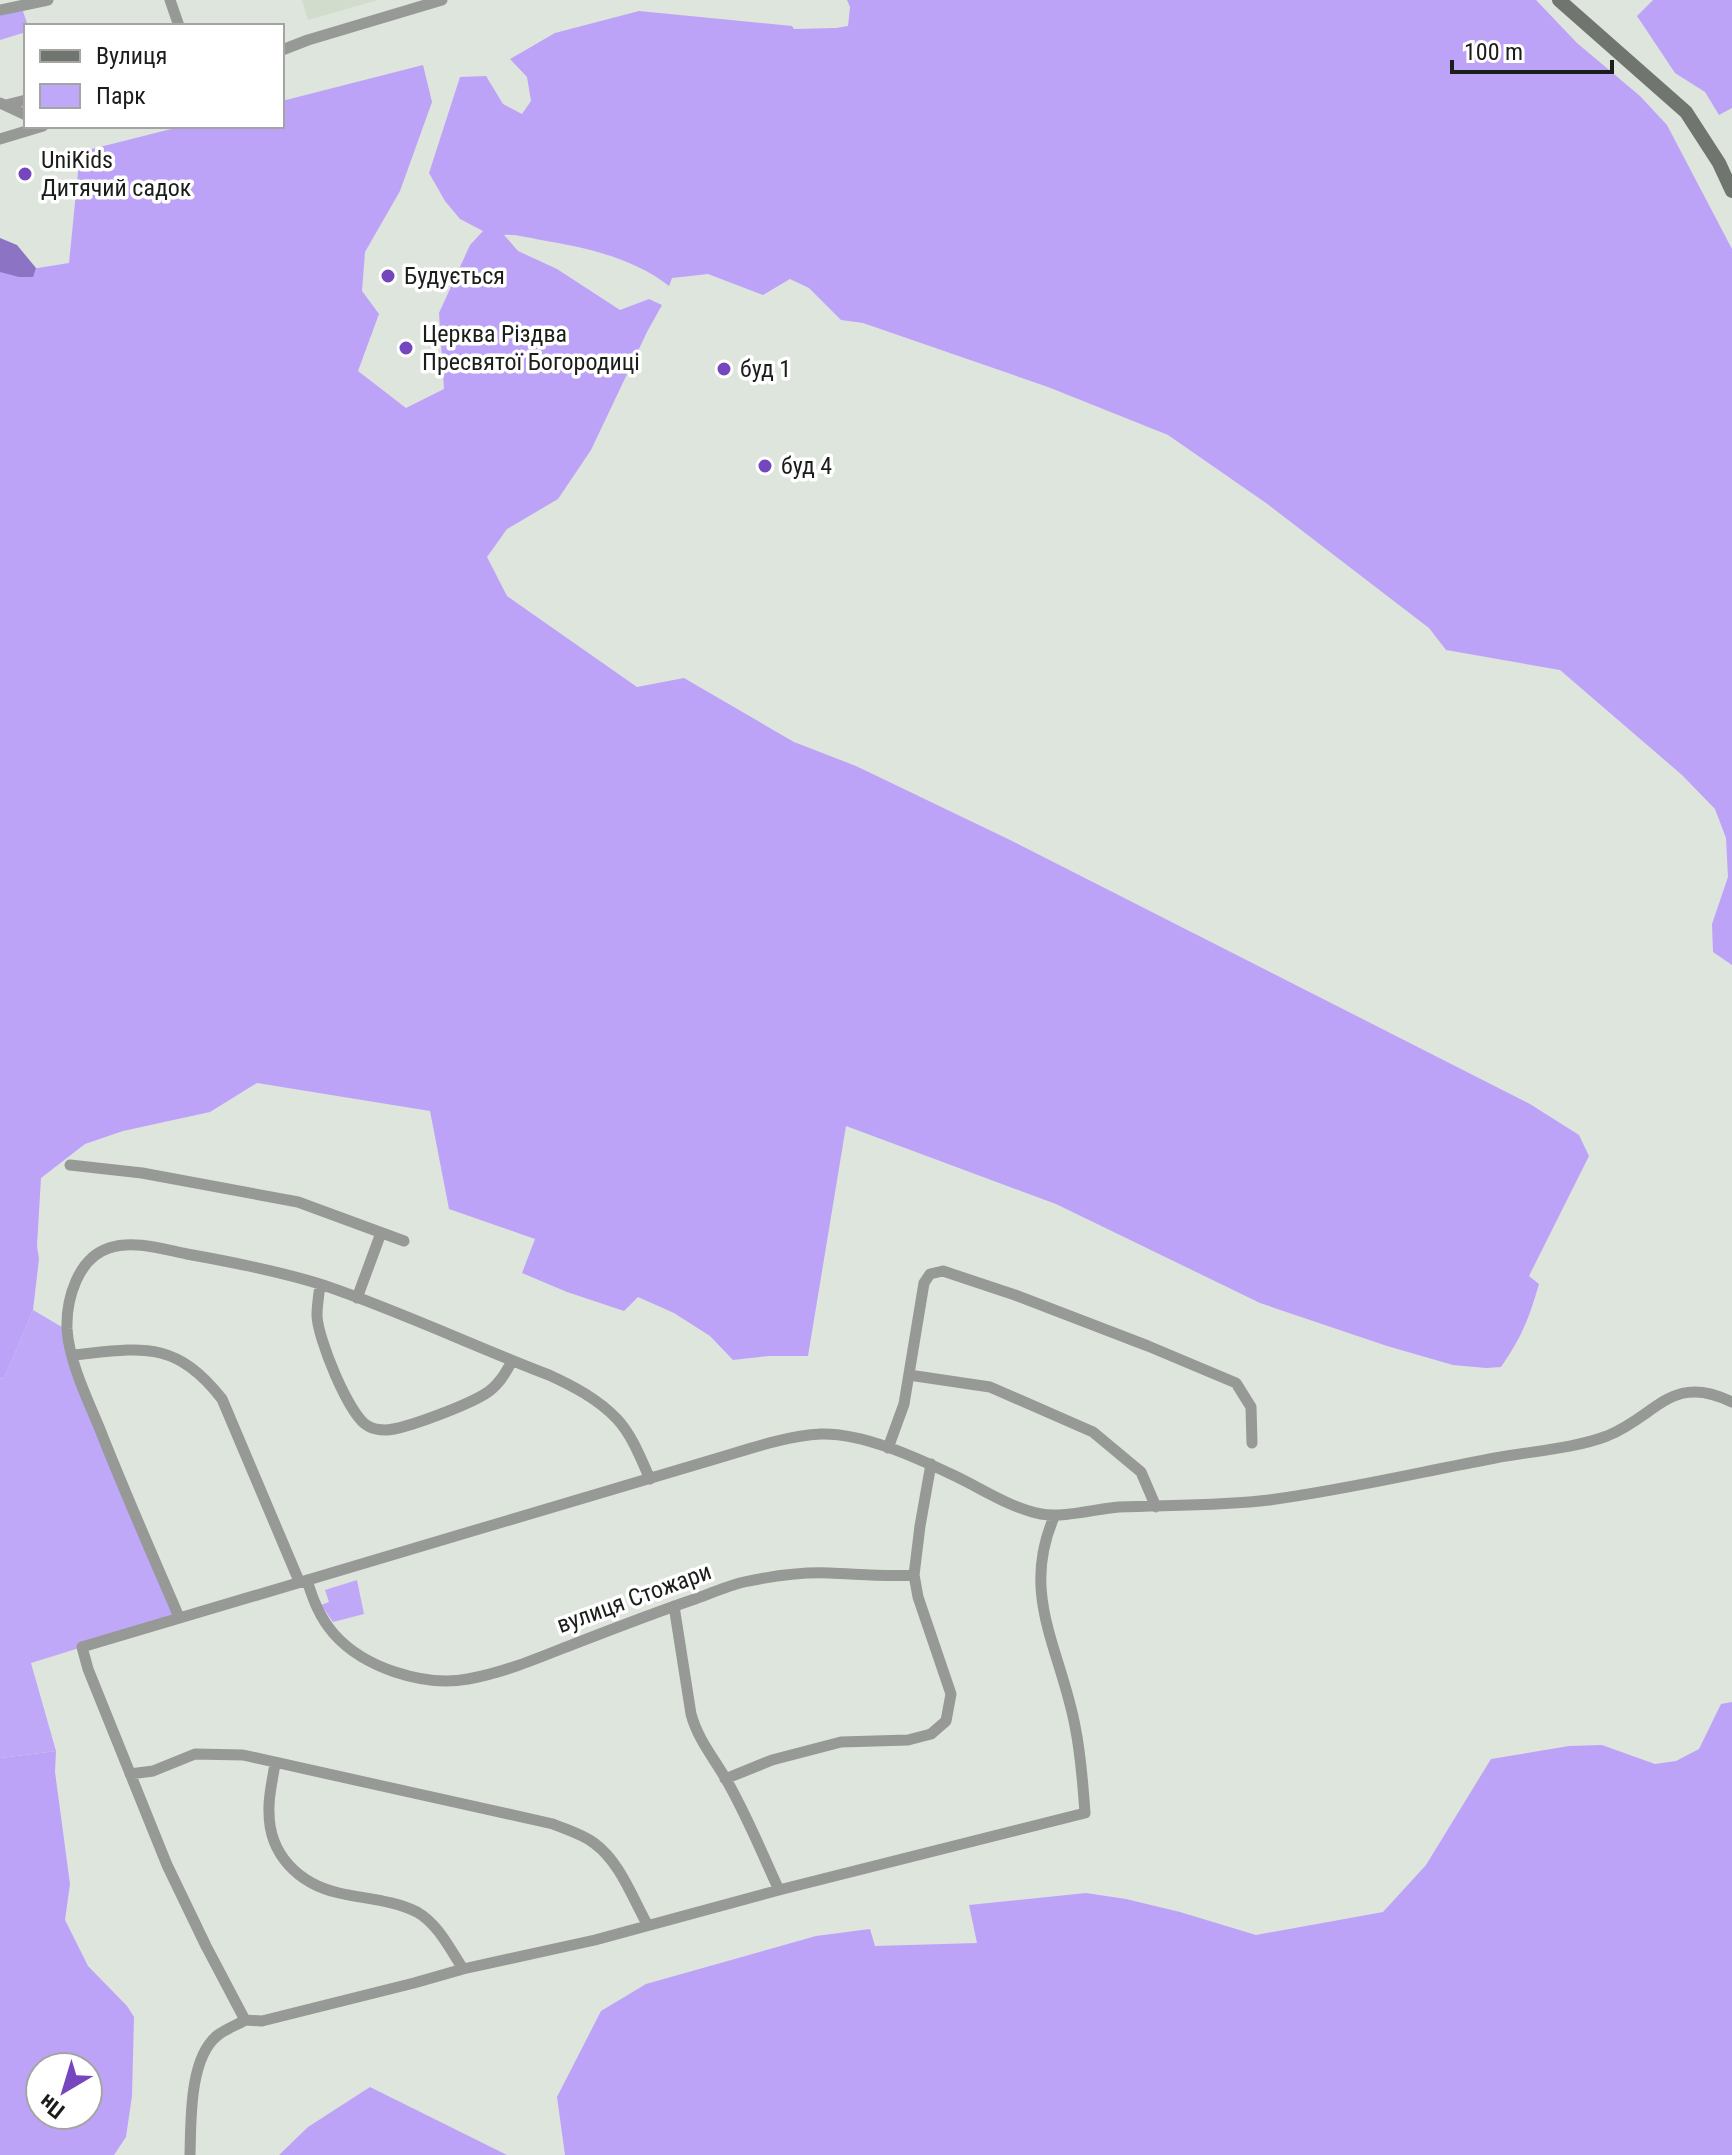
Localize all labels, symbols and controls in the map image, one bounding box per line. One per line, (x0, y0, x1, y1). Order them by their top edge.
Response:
legend (24, 24, 284, 128)
scale bar (1452, 24, 1612, 74)
text: 100 m (1464, 38, 1523, 66)
text: Вулиця (96, 42, 167, 70)
text: Парк (96, 82, 146, 110)
place label: UniKids Дитячий садок (41, 146, 192, 202)
marker: UniKids Дитячий садок (16, 165, 34, 183)
place label: Будується (404, 262, 505, 290)
marker: Будується (379, 267, 397, 285)
place label: Церква Різдва Пресвятої Богородиці (422, 320, 640, 376)
marker: Церква Різдва Пресвятої Богородиці (397, 339, 415, 357)
place label: буд 1 (740, 355, 791, 383)
marker: буд 1 (715, 360, 733, 378)
place label: буд 4 (781, 452, 832, 480)
marker: буд 4 (756, 457, 774, 475)
street label: вулиця Стожари (553, 1557, 715, 1639)
north arrow (24, 2051, 104, 2131)
text: Пн (35, 2089, 69, 2124)

